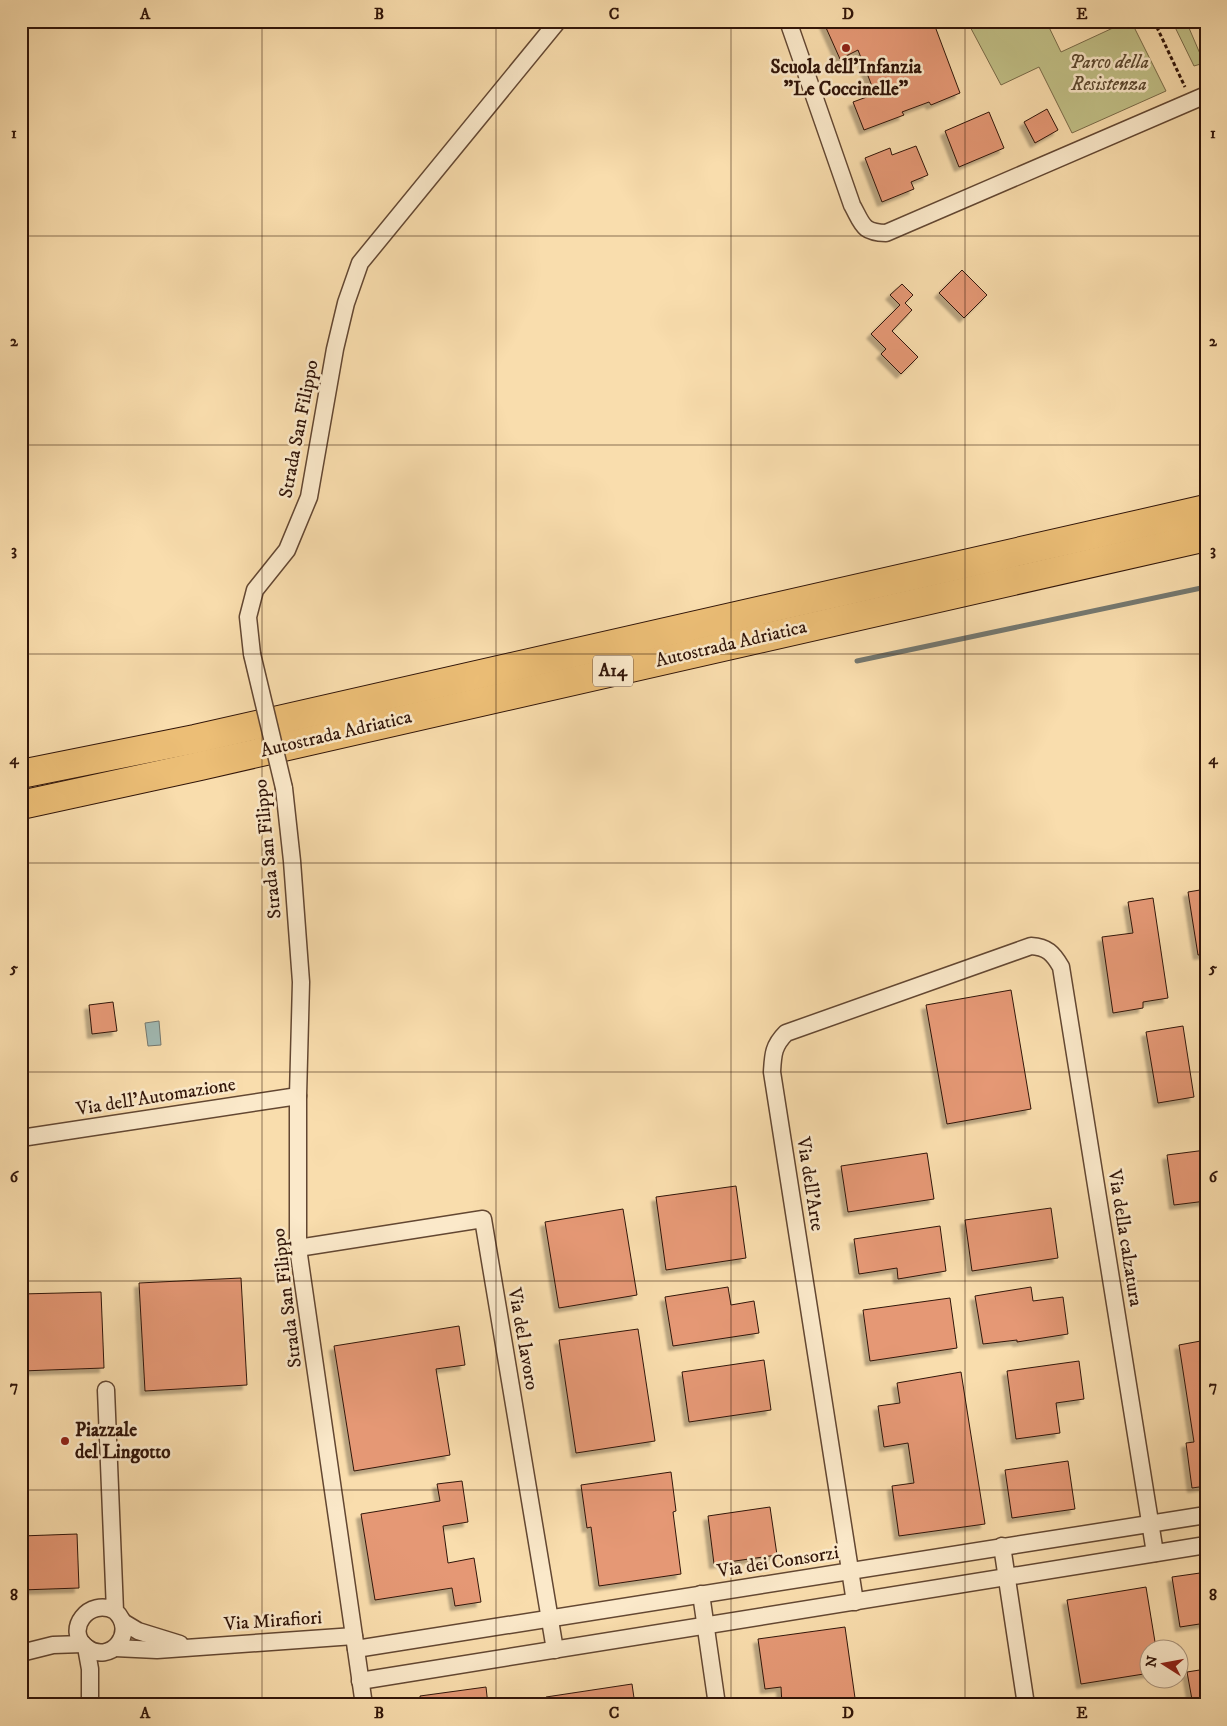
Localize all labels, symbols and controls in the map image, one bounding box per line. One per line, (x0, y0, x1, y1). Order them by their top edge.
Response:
text: A (139, 4, 151, 24)
text: B (374, 4, 384, 24)
text: C (609, 4, 619, 24)
text: D (842, 4, 854, 24)
text: E (1076, 4, 1088, 24)
marker: Scuola dell'Infanzia "Le Coccinelle" (840, 42, 852, 54)
park label: Parco della Resistenza (1069, 51, 1149, 96)
place label: Scuola dell'Infanzia "Le Coccinelle" (771, 56, 922, 101)
text: 1 (11, 123, 17, 143)
text: 1 (1210, 123, 1216, 143)
text: 2 (10, 331, 19, 351)
text: 2 (1209, 331, 1218, 351)
street label: Strada San Filippo (274, 358, 324, 500)
text: 3 (11, 540, 17, 560)
text: 3 (1210, 540, 1216, 560)
street label: Autostrada Adriatica (653, 615, 809, 673)
road number: A14 (593, 656, 633, 686)
street label: Autostrada Adriatica (258, 705, 414, 763)
text: 4 (8, 749, 19, 769)
text: 4 (1207, 749, 1218, 769)
street label: Strada San Filippo (249, 778, 287, 920)
text: 5 (9, 958, 18, 978)
text: 5 (1208, 958, 1217, 978)
street label: Via dell'Automazione (74, 1073, 237, 1121)
street label: Via dell'Arte (791, 1134, 829, 1233)
text: 6 (10, 1167, 20, 1187)
street label: Via della calzatura (1103, 1167, 1147, 1308)
text: 6 (1209, 1167, 1219, 1187)
street label: Strada San Filippo (267, 1227, 307, 1369)
street label: Via del lavoro (503, 1285, 543, 1392)
text: 7 (10, 1376, 18, 1396)
text: 7 (1209, 1376, 1217, 1396)
place label: Piazzale del Lingotto (75, 1419, 171, 1464)
marker: Piazzale del Lingotto (59, 1435, 71, 1447)
street label: Via dei Consorzi (715, 1541, 841, 1583)
text: 8 (10, 1585, 18, 1605)
text: 8 (1209, 1585, 1217, 1605)
street label: Via Mirafiori (222, 1606, 323, 1636)
north arrow (1140, 1638, 1190, 1688)
text: N (1142, 1654, 1162, 1669)
text: A (139, 1703, 151, 1723)
text: B (374, 1703, 384, 1723)
text: C (609, 1703, 619, 1723)
text: D (842, 1703, 854, 1723)
text: E (1076, 1703, 1088, 1723)

